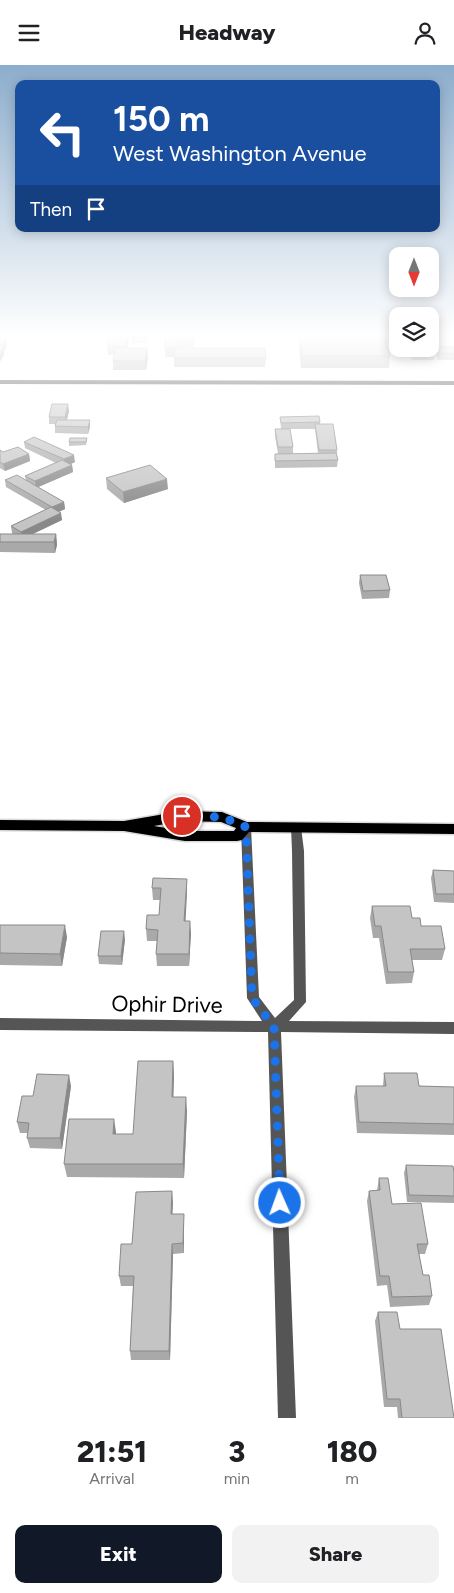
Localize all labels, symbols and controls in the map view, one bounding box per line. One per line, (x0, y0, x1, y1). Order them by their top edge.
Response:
icon: menu (15, 19, 43, 47)
text: Headway (178, 19, 276, 46)
icon: person (411, 19, 439, 47)
text: 150 m (113, 98, 210, 140)
icon: left (30, 100, 95, 165)
text: West Washington Avenue (113, 140, 367, 167)
icon: arrive (82, 195, 110, 223)
text: Then (30, 198, 72, 221)
north arrow (389, 247, 439, 297)
map controls (389, 247, 439, 357)
button: layers (389, 307, 439, 357)
pin (161, 795, 203, 837)
icon: arrive (168, 802, 196, 830)
street label: Ophir Drive (111, 990, 223, 1019)
position arrow (253, 1176, 305, 1228)
text: 21:51 (77, 1433, 147, 1470)
text: 3 (228, 1433, 245, 1470)
text: 180 (327, 1433, 377, 1470)
text: Arrival (89, 1469, 134, 1488)
text: min (224, 1469, 250, 1488)
text: m (345, 1469, 359, 1488)
button: Exit (15, 1525, 222, 1583)
button: Share (232, 1525, 439, 1583)

